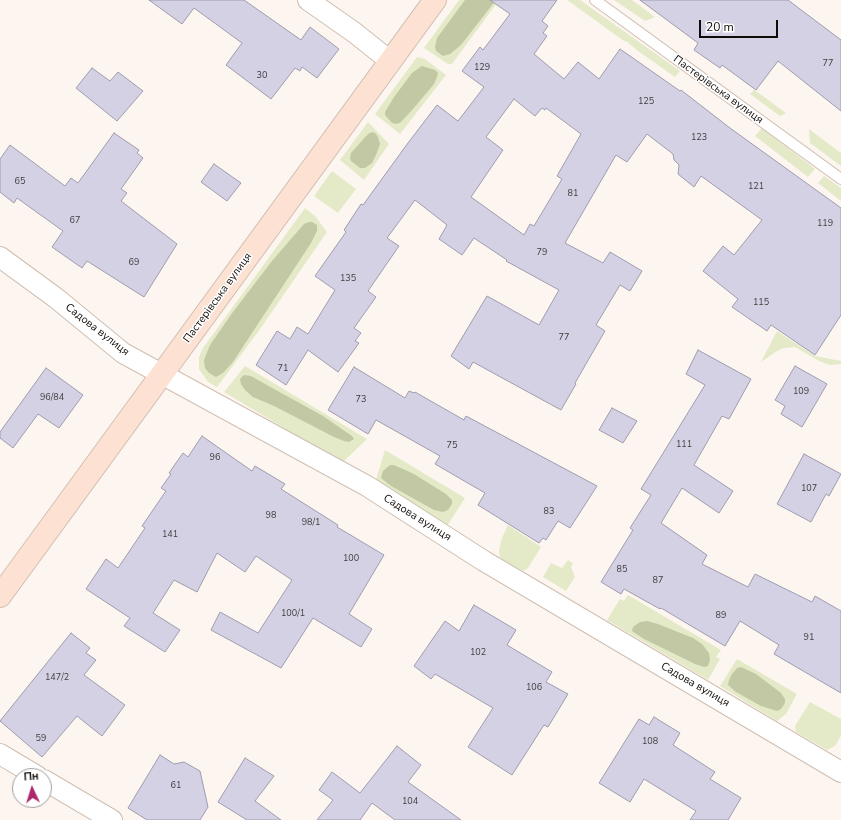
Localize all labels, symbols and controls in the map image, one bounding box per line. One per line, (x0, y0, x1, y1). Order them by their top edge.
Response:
scale bar (701, 12, 780, 38)
text: 20 m (706, 19, 734, 35)
street label: Пастерівська вулиця (671, 53, 765, 127)
house number: 77 (823, 59, 833, 69)
house number: 129 (474, 63, 490, 73)
house number: 30 (257, 71, 267, 81)
house number: 125 (638, 97, 654, 107)
house number: 123 (691, 133, 707, 143)
house number: 65 (15, 177, 25, 187)
house number: 121 (748, 182, 764, 192)
house number: 81 (568, 189, 578, 199)
house number: 67 (70, 216, 80, 226)
house number: 119 (817, 219, 833, 229)
house number: 79 (537, 248, 547, 258)
street label: Пастерівська вулиця (181, 251, 255, 345)
house number: 69 (129, 258, 139, 268)
house number: 135 (340, 274, 356, 284)
house number: 115 (753, 298, 769, 308)
street label: Садова вулиця (62, 301, 132, 359)
house number: 77 (559, 333, 569, 343)
house number: 71 (278, 364, 288, 374)
house number: 109 (793, 387, 809, 397)
house number: 96/84 (40, 393, 64, 403)
house number: 73 (356, 395, 366, 405)
house number: 111 (676, 440, 692, 450)
house number: 75 (447, 441, 457, 451)
house number: 96 (210, 453, 220, 463)
house number: 107 (801, 484, 817, 494)
street label: Садова вулиця (381, 492, 453, 544)
house number: 83 (544, 507, 554, 517)
house number: 98 (266, 511, 276, 521)
house number: 98/1 (302, 518, 320, 528)
house number: 141 (162, 530, 178, 540)
house number: 100 (343, 554, 359, 564)
house number: 85 (617, 565, 627, 575)
house number: 87 (653, 576, 663, 586)
house number: 100/1 (281, 609, 305, 619)
house number: 89 (716, 611, 726, 621)
house number: 91 (804, 633, 814, 643)
house number: 102 (470, 648, 486, 658)
street label: Садова вулиця (658, 660, 732, 710)
house number: 147/2 (45, 673, 69, 683)
house number: 106 (526, 683, 542, 693)
house number: 59 (36, 734, 46, 744)
house number: 108 (642, 737, 658, 747)
north arrow (12, 768, 52, 808)
text: Пн (23, 769, 39, 785)
house number: 61 (171, 781, 181, 791)
house number: 104 (402, 797, 418, 807)

